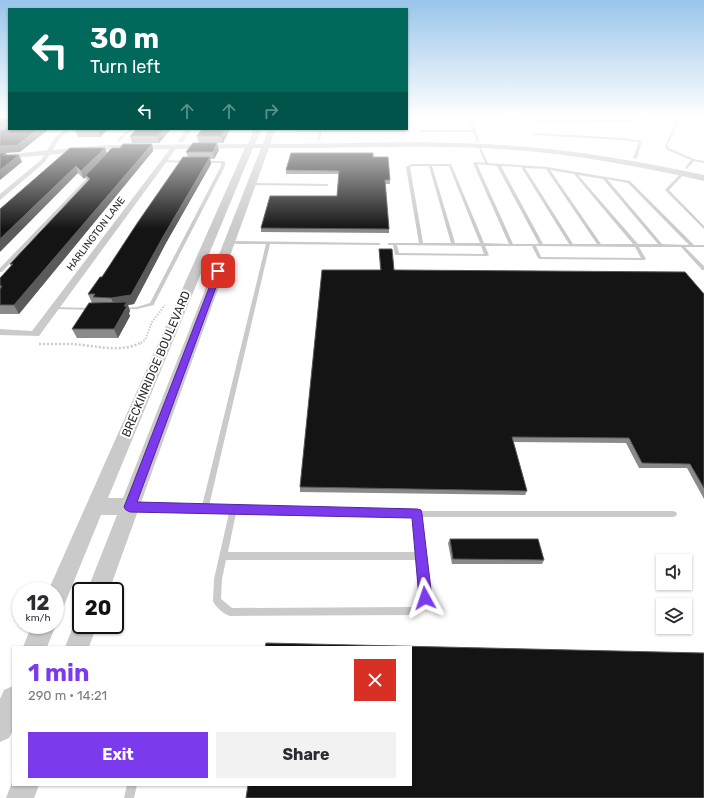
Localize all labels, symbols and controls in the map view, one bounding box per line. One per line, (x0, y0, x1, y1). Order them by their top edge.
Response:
text: 30 m (90, 22, 159, 55)
icon: left (24, 24, 76, 76)
text: Turn left (90, 56, 160, 78)
icon: left (134, 100, 156, 122)
icon: ahead (176, 100, 198, 122)
icon: ahead (218, 100, 240, 122)
icon: right (260, 100, 282, 122)
street label: HARLINGTON LANE (64, 195, 128, 273)
pin (201, 254, 235, 288)
icon: arrive (207, 260, 229, 282)
street label: BRECKINRIDGE BOULEVARD (119, 289, 193, 439)
map controls (656, 554, 692, 634)
button: sound (656, 554, 692, 590)
position arrow (404, 577, 446, 619)
speed limit sign: 20 (72, 582, 124, 634)
text: 12 (27, 591, 49, 615)
button: layers (656, 598, 692, 634)
text: km/h (26, 612, 50, 624)
text: 1 min (28, 659, 89, 687)
button: close (354, 659, 396, 701)
text: 290 m · 14:21 (28, 688, 107, 703)
button: Exit (28, 732, 208, 778)
button: Share (216, 732, 396, 778)

